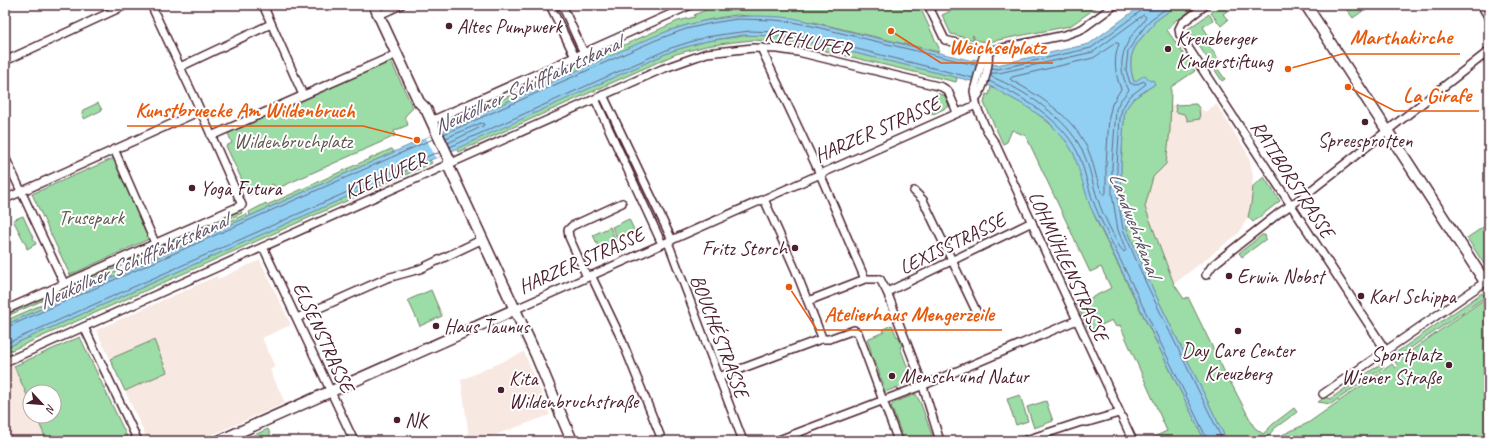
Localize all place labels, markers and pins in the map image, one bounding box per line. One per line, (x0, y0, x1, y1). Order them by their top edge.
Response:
place label: Altes Pumpwerk (457, 14, 563, 39)
marker: Altes Pumpwerk (444, 21, 454, 31)
callout: Marthakirche (1342, 21, 1460, 54)
place label: Kreuzberger Kinderstiftung (1176, 26, 1274, 74)
callout: Weichselplatz (941, 30, 1053, 63)
marker: Kreuzberger Kinderstiftung (1163, 44, 1173, 54)
callout: La Girafe (1395, 78, 1479, 111)
callout: Kunstbruecke Am Wildenbruch (127, 93, 363, 126)
marker: Spreesprotten (1360, 117, 1370, 127)
place label: Spreesprotten (1318, 128, 1413, 153)
place label: Yoga Futura (200, 176, 283, 201)
marker: Yoga Futura (187, 183, 197, 193)
place label: Fritz Storch (702, 236, 789, 261)
marker: Fritz Storch (790, 243, 800, 253)
place label: Erwin Nobst (1237, 264, 1327, 289)
marker: Erwin Nobst (1224, 271, 1234, 281)
place label: Karl Schippa (1369, 284, 1458, 309)
marker: Karl Schippa (1356, 291, 1366, 301)
callout: Atelierhaus Mengerzeile (817, 297, 1002, 330)
place label: Haus Taunus (444, 314, 531, 339)
marker: Haus Taunus (431, 321, 441, 331)
marker: Day Care Center Kreuzberg (1233, 326, 1243, 336)
place label: Day Care Center Kreuzberg (1181, 338, 1296, 386)
place label: Sportplatz Wiener Straße (1342, 342, 1444, 390)
marker: Sportplatz Wiener Straße (1444, 360, 1454, 370)
place label: Mensch und Natur (900, 364, 1031, 389)
place label: Kita Wildenbruchstraße (509, 366, 640, 414)
marker: Mensch und Natur (887, 371, 897, 381)
marker: Kita Wildenbruchstraße (496, 385, 506, 395)
place label: NK (405, 408, 430, 433)
marker: NK (392, 415, 402, 425)

